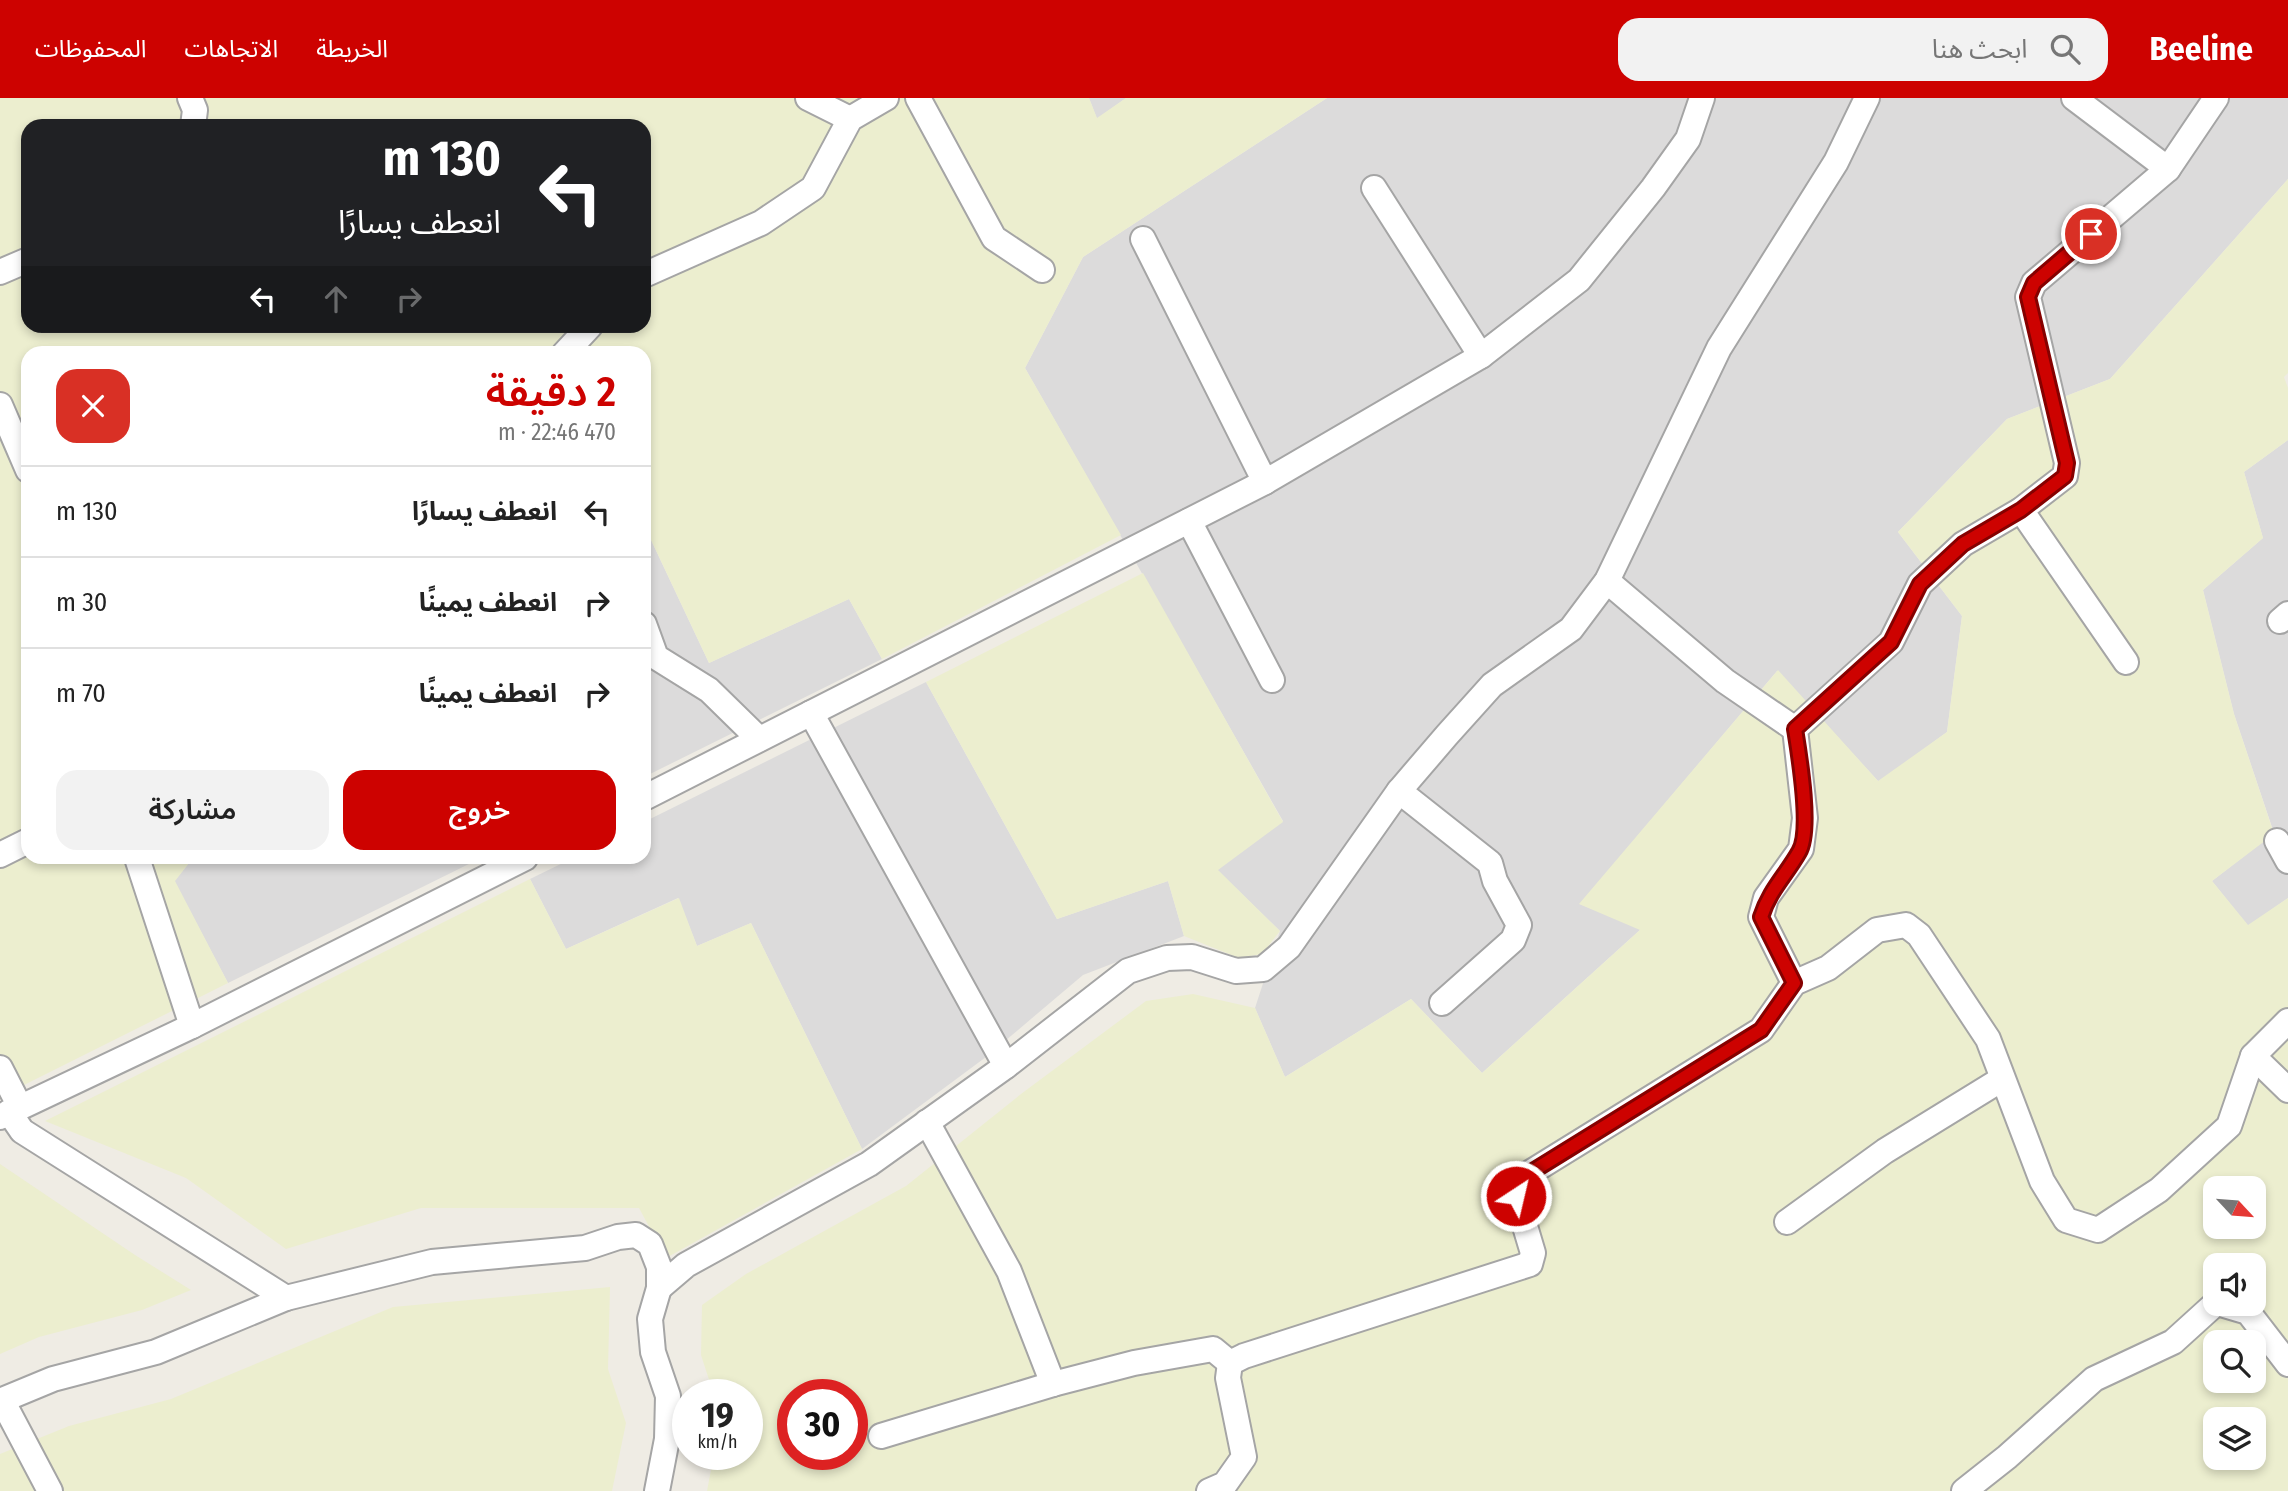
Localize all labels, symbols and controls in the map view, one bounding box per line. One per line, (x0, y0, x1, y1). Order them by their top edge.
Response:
search box (1618, 18, 2108, 81)
text: Beeline (2150, 29, 2253, 69)
icon: search (2046, 30, 2084, 68)
text: ابحث هنا (1932, 34, 2028, 65)
text: المحفوظات (35, 35, 146, 63)
text: الاتجاهات (184, 35, 278, 63)
text: الخريطة (316, 35, 388, 63)
text: 130 m (383, 129, 501, 188)
icon: left (525, 147, 616, 238)
text: انعطف يسارًا (338, 203, 501, 241)
pin (2061, 204, 2121, 264)
icon: arrive (2072, 215, 2110, 253)
icon: left (244, 280, 282, 318)
icon: ahead (317, 280, 355, 318)
icon: right (390, 280, 428, 318)
text: 2 دقيقة (486, 367, 616, 417)
button: close (56, 369, 130, 443)
text: 470 m · 22:46 (498, 418, 616, 446)
icon: left (578, 493, 616, 531)
text: 130 m (56, 496, 118, 527)
text: انعطف يسارًا (412, 496, 557, 527)
icon: right (578, 584, 616, 622)
text: 30 m (56, 587, 107, 618)
text: انعطف يمينًا (419, 587, 557, 618)
icon: right (578, 675, 616, 713)
text: 70 m (56, 678, 106, 709)
text: انعطف يمينًا (419, 678, 557, 709)
button: مشاركة (56, 770, 329, 850)
button: خروج (343, 770, 616, 850)
position arrow (1479, 1159, 1553, 1233)
north arrow (2203, 1176, 2266, 1239)
map controls (2203, 1176, 2266, 1470)
button: sound (2203, 1253, 2266, 1316)
button: search (2203, 1330, 2266, 1393)
speed limit sign: 30 (777, 1379, 868, 1470)
text: 19 (701, 1394, 734, 1436)
button: layers (2203, 1407, 2266, 1470)
text: km/h (697, 1431, 738, 1453)

